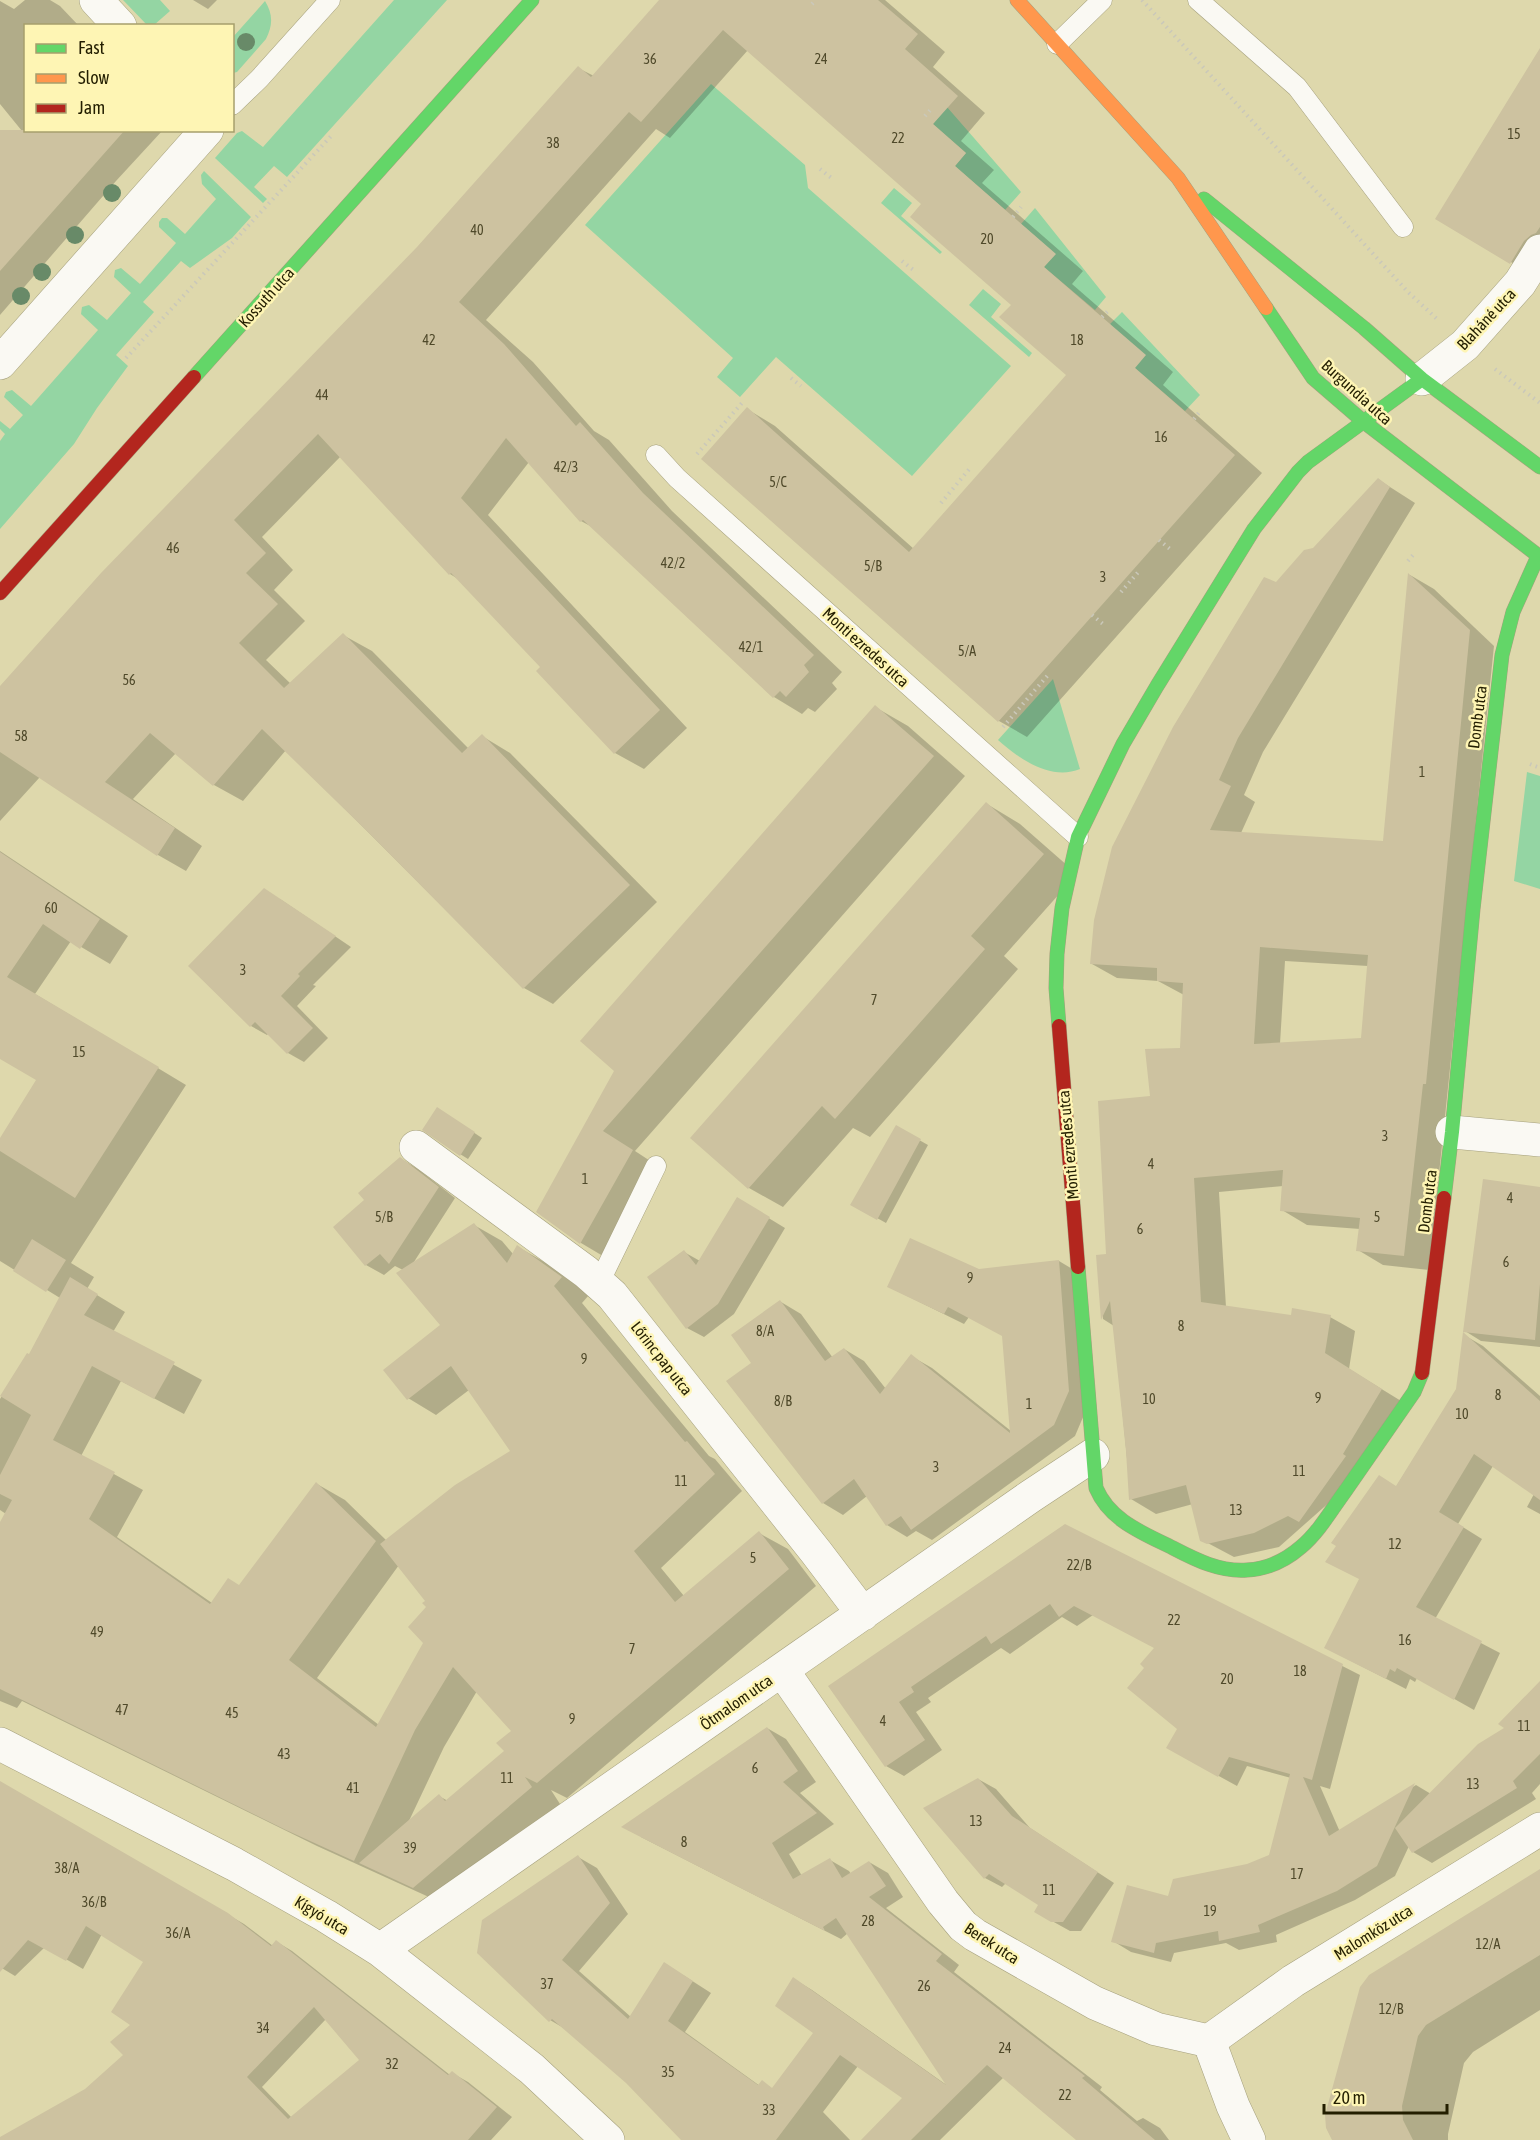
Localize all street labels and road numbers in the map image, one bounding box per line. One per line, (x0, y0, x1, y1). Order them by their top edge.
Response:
street label: Kossuth utca (234, 263, 298, 331)
street label: Blaháné utca (1453, 285, 1519, 353)
street label: Burgundia utca (1317, 356, 1396, 429)
street label: Monti ezredes utca (819, 604, 913, 690)
street label: Domb utca (1464, 684, 1490, 750)
street label: Monti ezredes utca (1054, 1090, 1082, 1200)
street label: Domb utca (1414, 1168, 1440, 1234)
street label: Lőrinc pap utca (627, 1318, 696, 1399)
street label: Ötmalom utca (697, 1671, 775, 1733)
street label: Kígyó utca (291, 1892, 352, 1939)
street label: Malomköz utca (1331, 1901, 1415, 1963)
street label: Berek utca (961, 1919, 1023, 1967)

